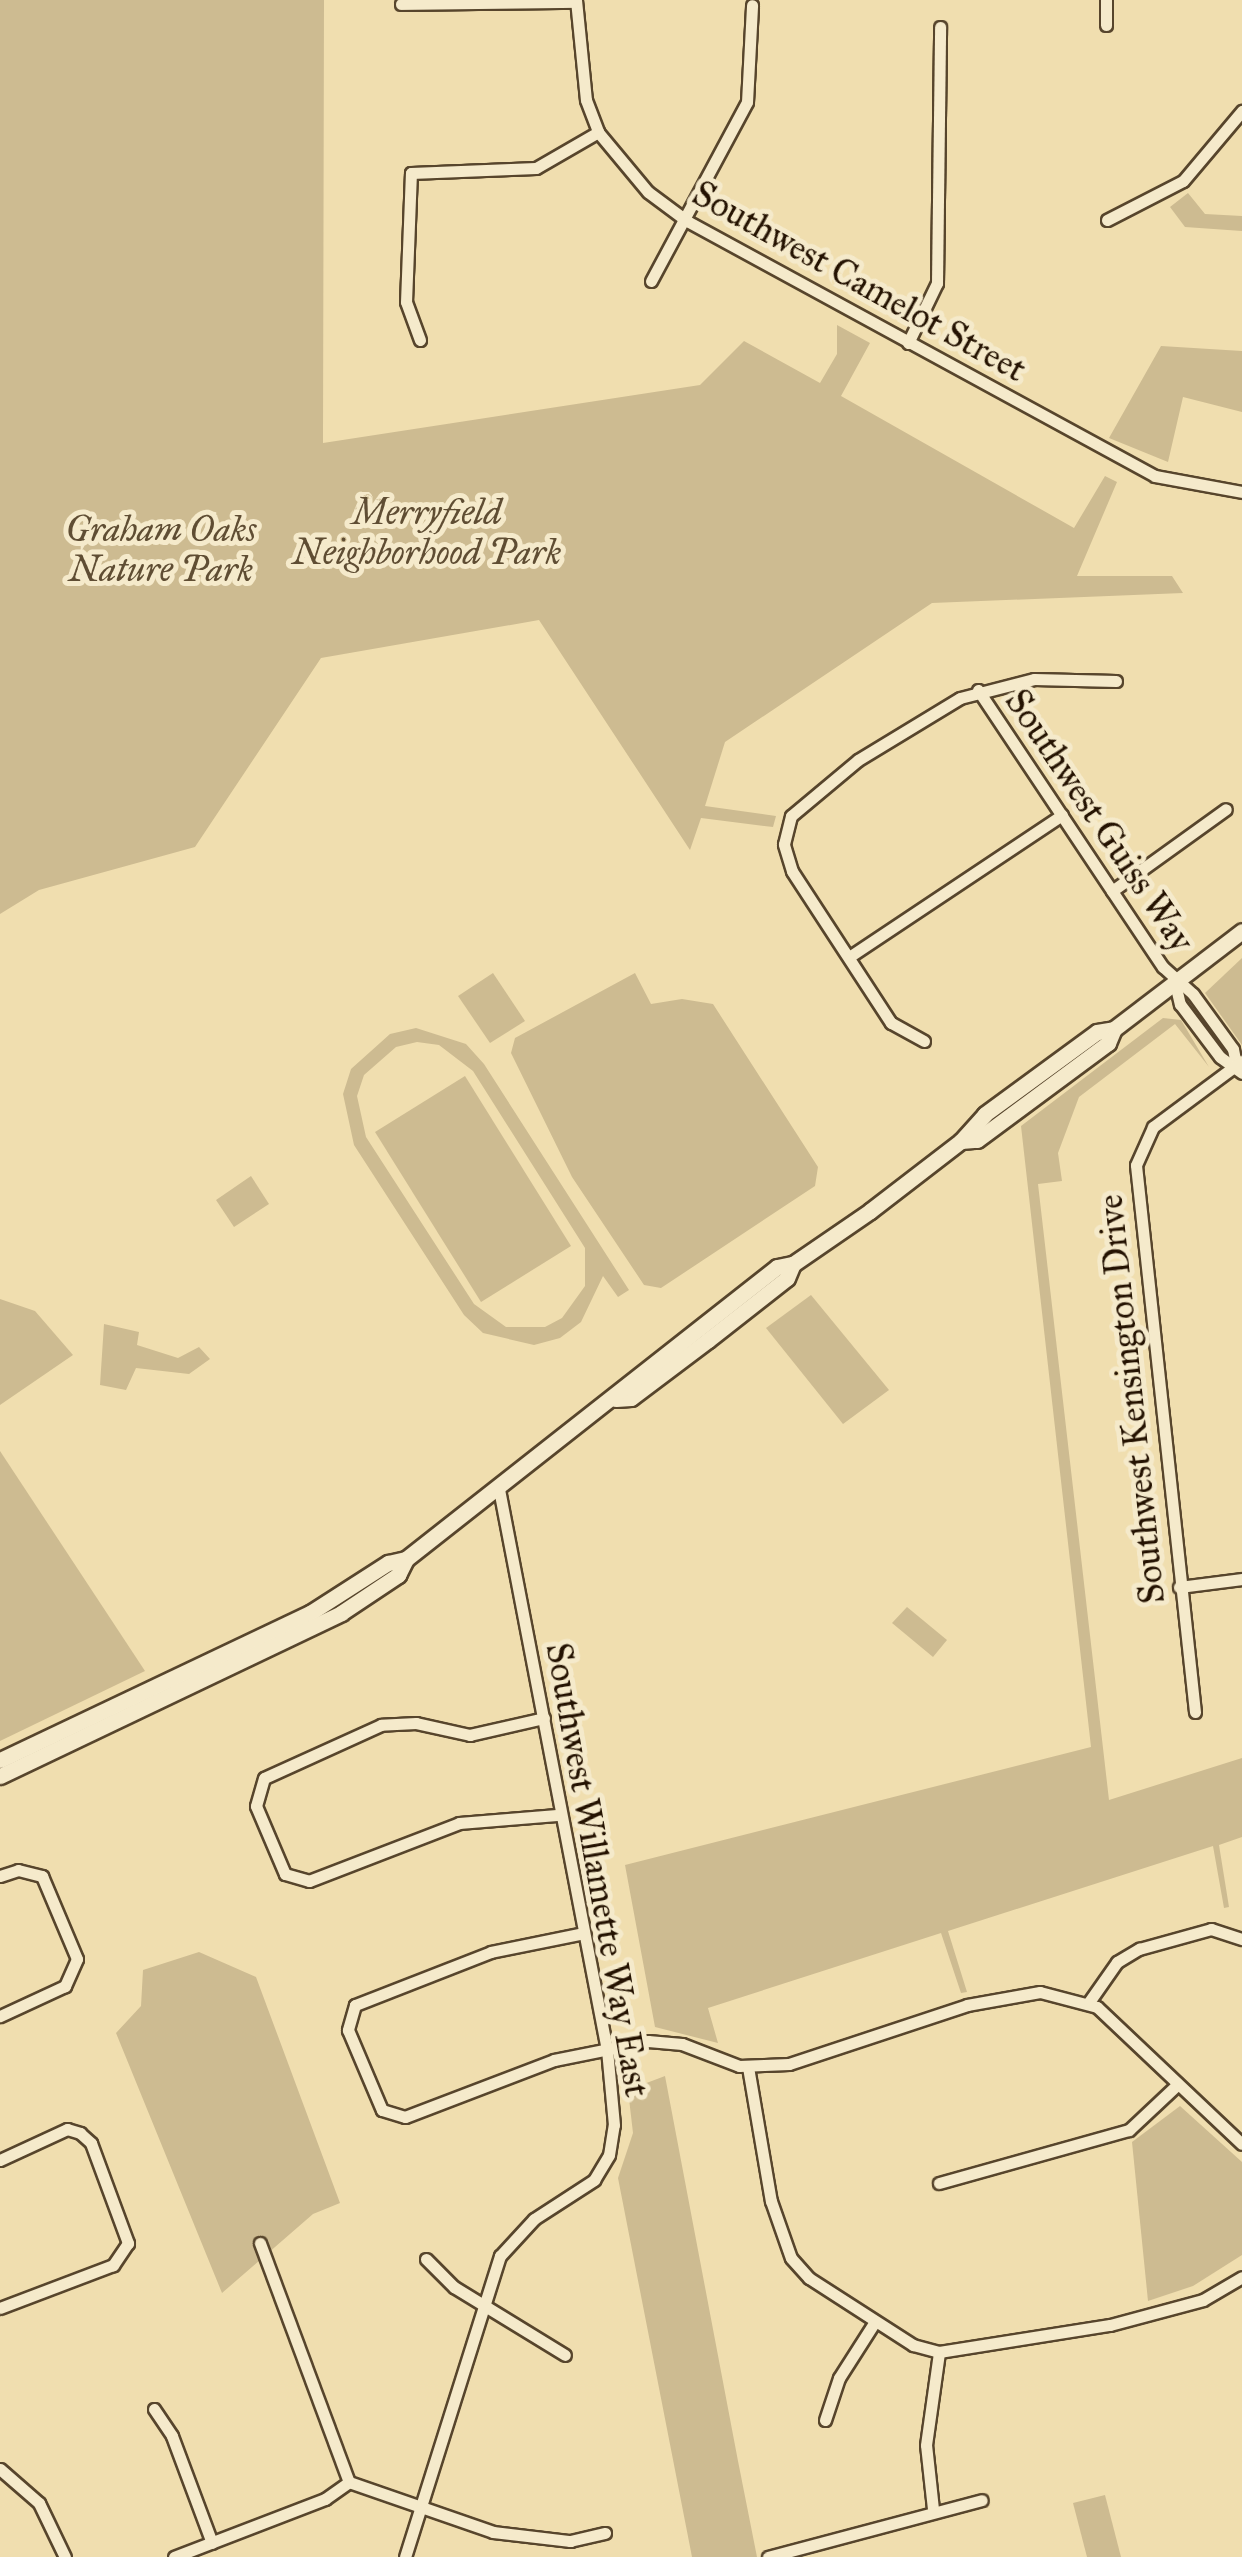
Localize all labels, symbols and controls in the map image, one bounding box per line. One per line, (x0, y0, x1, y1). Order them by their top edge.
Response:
street label: Southwest Camelot Street (685, 173, 1033, 391)
park label: Merryfield Neighborhood Park (293, 492, 561, 574)
park label: Graham Oaks Nature Park (66, 509, 256, 591)
street label: Southwest Guiss Way (996, 682, 1202, 960)
street label: Southwest Kensington Drive (1090, 1192, 1174, 1606)
street label: Southwest Willamette Way East (536, 1640, 658, 2100)

